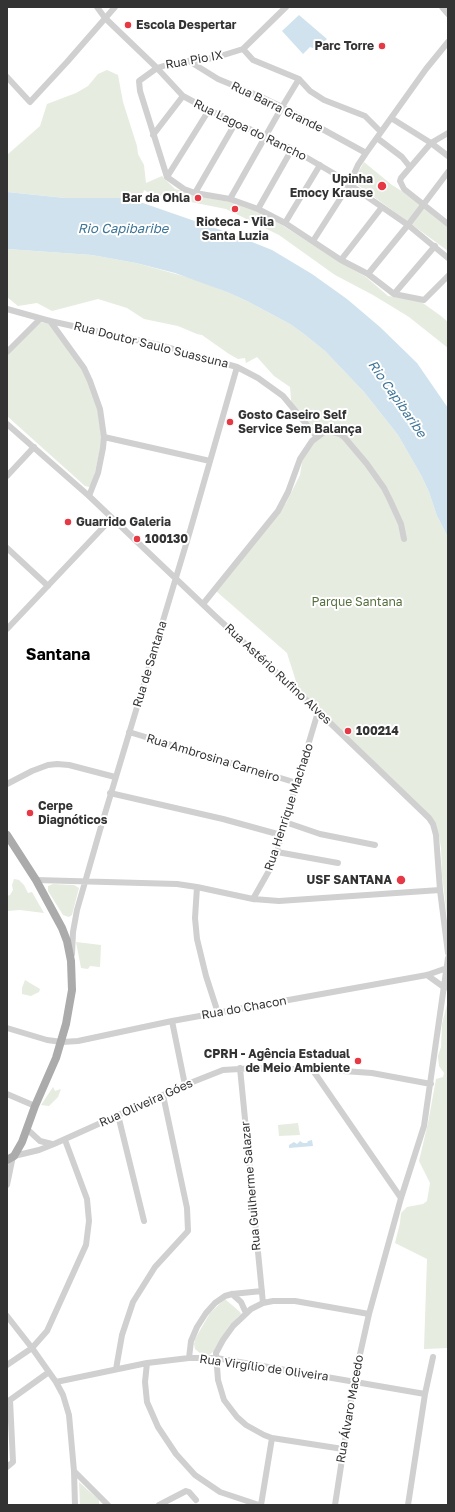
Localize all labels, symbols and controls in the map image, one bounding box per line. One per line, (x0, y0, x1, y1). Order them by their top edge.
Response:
place label: Escola Despertar (136, 18, 236, 32)
marker: Escola Despertar (123, 20, 133, 30)
place label: Parc Torre (314, 39, 374, 53)
marker: Parc Torre (377, 41, 387, 51)
street label: Rua Pio IX (164, 48, 224, 72)
street label: Rua Barra Grande (229, 79, 325, 135)
street label: Rua Lagoa do Rancho (191, 96, 309, 164)
place label: Upinha Emocy Krause (290, 172, 373, 200)
marker: Upinha Emocy Krause (376, 180, 388, 192)
place label: Bar da Ohla (122, 191, 190, 205)
marker: Bar da Ohla (193, 193, 203, 203)
marker: Rioteca - Vila Santa Luzia (230, 204, 240, 214)
place label: Rioteca - Vila Santa Luzia (196, 215, 274, 243)
water label: Rio Capibaribe (78, 221, 168, 237)
street label: Rua Doutor Saulo Suassuna (72, 319, 230, 371)
water label: Rio Capibaribe (365, 357, 429, 441)
place label: Gosto Caseiro Self Service Sem Balança (238, 408, 362, 436)
marker: Gosto Caseiro Self Service Sem Balança (225, 417, 235, 427)
place label: Guarrido Galeria (76, 515, 171, 529)
marker: Guarrido Galeria (63, 517, 73, 527)
place label: 100130 (145, 532, 188, 546)
marker: 100130 (132, 534, 142, 544)
park label: Parque Santana (311, 595, 403, 609)
street label: Rua de Santana (130, 619, 170, 709)
street label: Rua Astério Rufino Alves (222, 621, 334, 727)
district label: Santana (26, 645, 90, 665)
place label: 100214 (356, 724, 399, 738)
marker: 100214 (343, 726, 353, 736)
street label: Rua Ambrosina Carneiro (145, 731, 281, 785)
street label: Rua Henrique Machado (262, 741, 316, 873)
place label: Cerpe Diagnóticos (38, 799, 108, 827)
marker: Cerpe Diagnóticos (25, 808, 35, 818)
place label: USF SANTANA (306, 873, 392, 887)
marker: USF SANTANA (395, 874, 407, 886)
street label: Rua do Chacon (200, 993, 288, 1023)
place label: CPRH - Agência Estadual de Meio Ambiente (204, 1047, 350, 1075)
marker: CPRH - Agência Estadual de Meio Ambiente (353, 1056, 363, 1066)
street label: Rua Oliveira Góes (97, 1076, 195, 1130)
street label: Rua Guilherme Salazar (238, 1121, 264, 1251)
street label: Rua Virgílio de Oliveira (199, 1352, 329, 1384)
street label: Rua Álvaro Macedo (333, 1354, 367, 1464)

